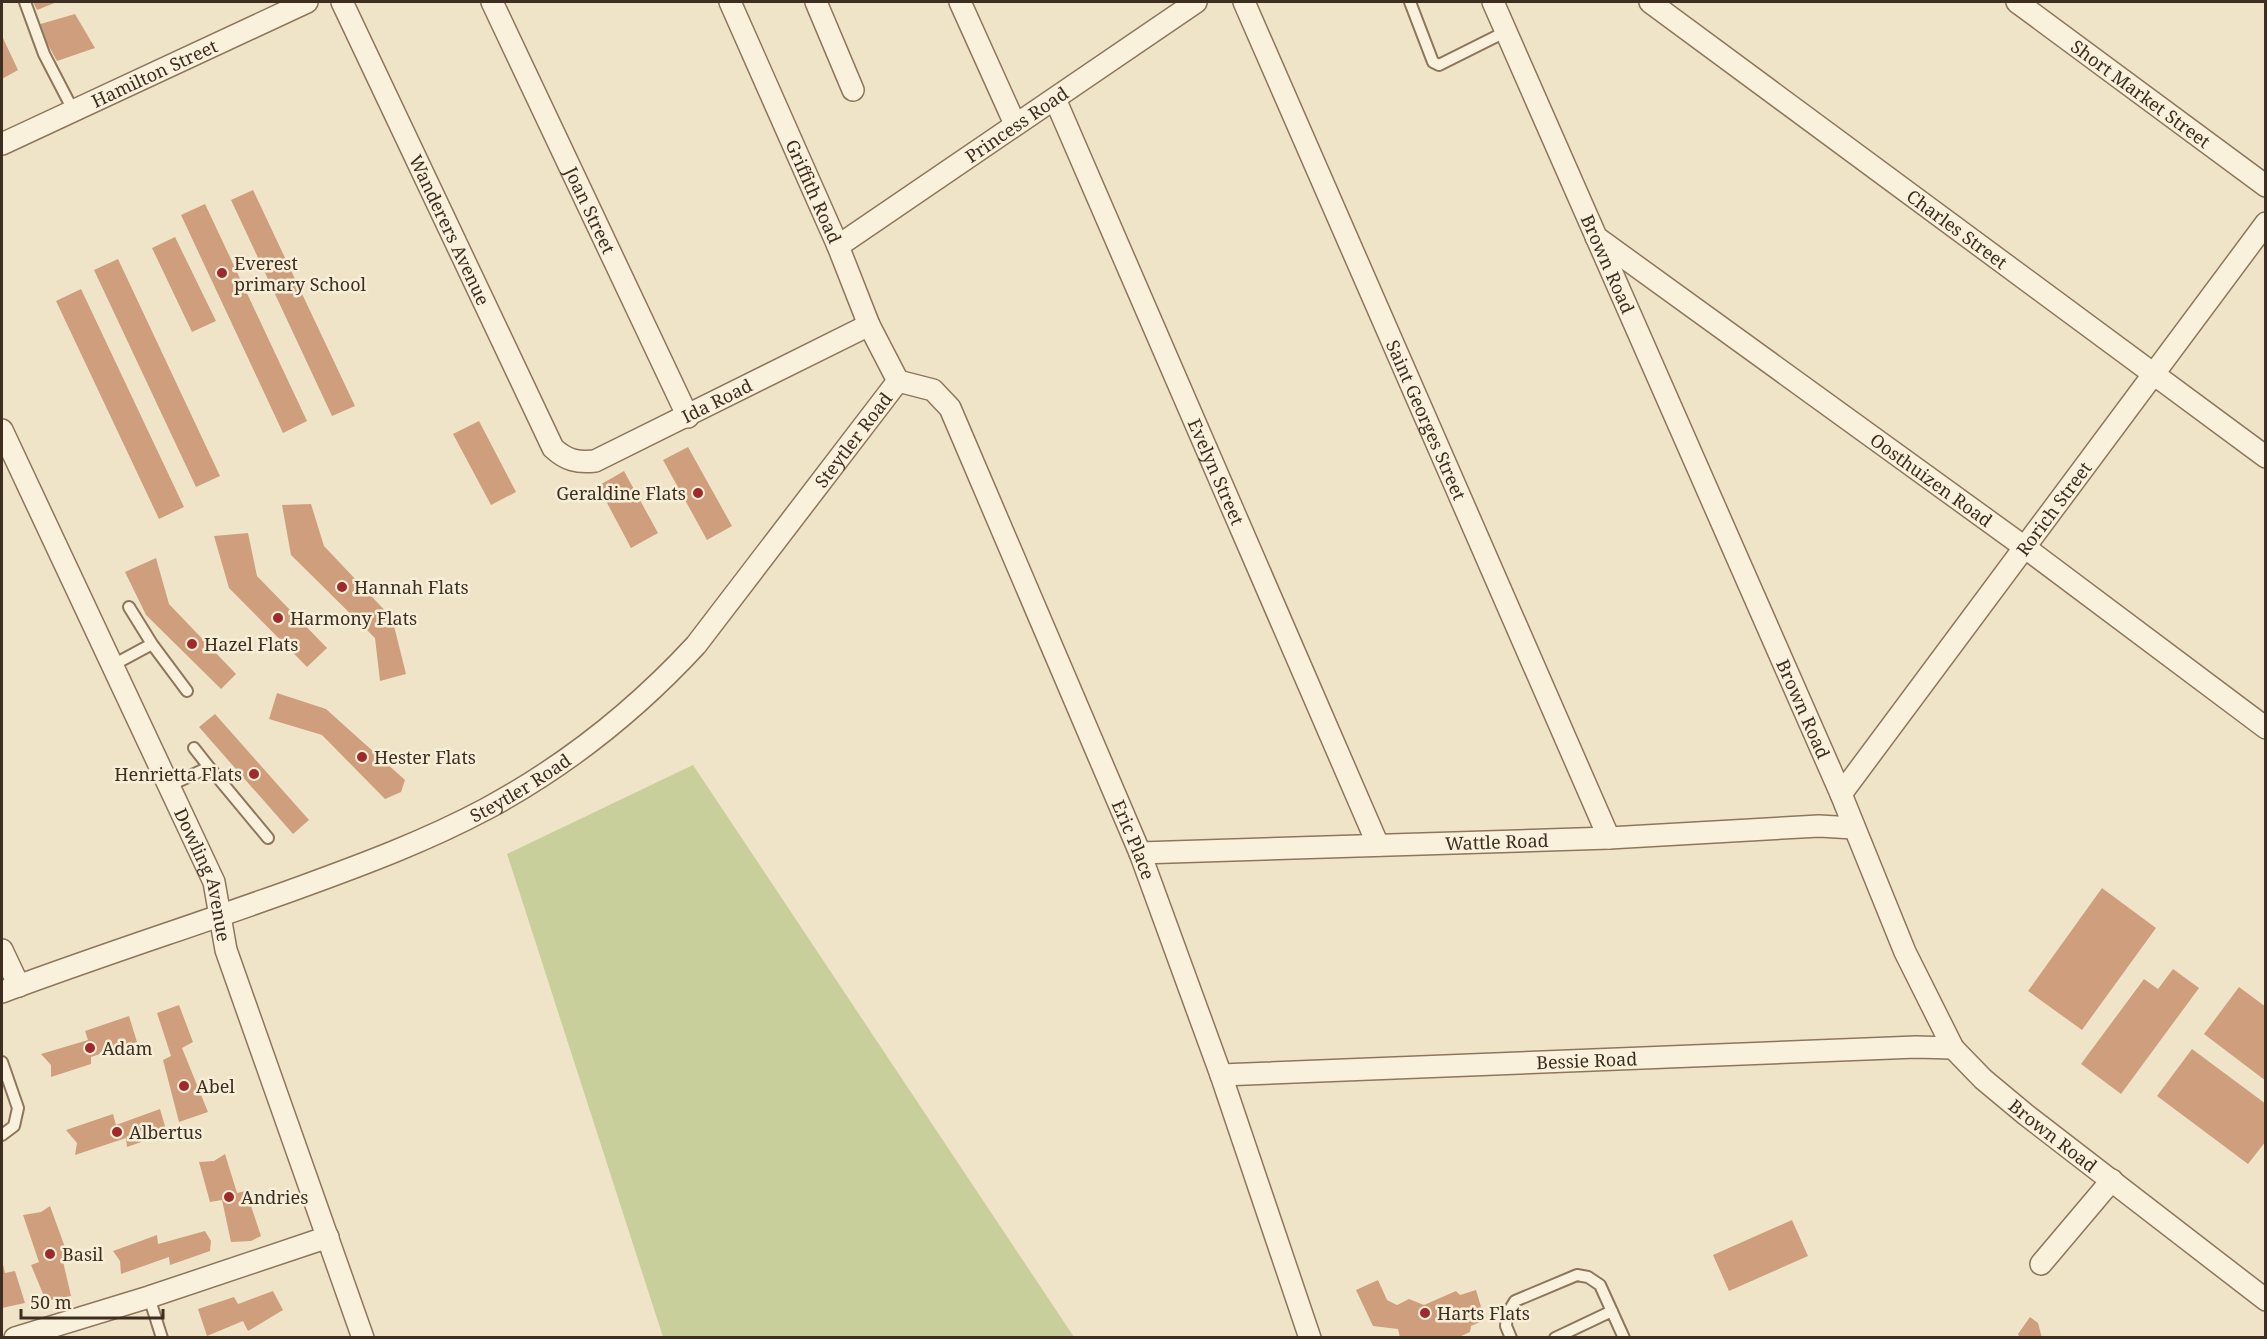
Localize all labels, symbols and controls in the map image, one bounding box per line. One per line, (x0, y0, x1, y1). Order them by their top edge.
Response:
street label: Hamilton Street (88, 33, 221, 113)
street label: Short Market Street (2066, 34, 2215, 153)
street label: Princess Road (960, 81, 1073, 168)
street label: Griffith Road (780, 136, 847, 247)
street label: Wanderers Avenue (404, 151, 496, 309)
street label: Joan Street (559, 162, 621, 257)
street label: Charles Street (1902, 184, 2012, 274)
street label: Brown Road (1576, 211, 1640, 317)
place label: Everest primary School (234, 251, 367, 296)
marker: Everest primary School (215, 266, 229, 280)
street label: Saint Georges Street (1381, 336, 1472, 504)
street label: Ida Road (677, 373, 756, 428)
street label: Steytler Road (809, 387, 897, 492)
street label: Evelyn Street (1183, 415, 1250, 528)
street label: Oosthuizen Road (1865, 427, 1997, 532)
street label: Rorich Street (2011, 456, 2097, 560)
place label: Geraldine Flats (556, 481, 686, 505)
marker: Geraldine Flats (691, 486, 705, 500)
place label: Hannah Flats (354, 575, 469, 599)
marker: Hannah Flats (335, 580, 349, 594)
place label: Harmony Flats (290, 606, 417, 630)
marker: Harmony Flats (271, 611, 285, 625)
place label: Hazel Flats (204, 632, 298, 656)
marker: Hazel Flats (185, 637, 199, 651)
street label: Brown Road (1771, 655, 1836, 762)
place label: Hester Flats (374, 745, 476, 769)
street label: Steytler Road (466, 748, 575, 827)
marker: Hester Flats (355, 750, 369, 764)
place label: Henrietta Flats (114, 762, 242, 786)
marker: Henrietta Flats (247, 767, 261, 781)
street label: Eric Place (1107, 796, 1161, 883)
street label: Dowling Avenue (169, 804, 236, 943)
street label: Wattle Road (1445, 828, 1549, 855)
place label: Adam (102, 1036, 153, 1060)
marker: Adam (83, 1041, 97, 1055)
street label: Bessie Road (1536, 1046, 1638, 1074)
place label: Abel (196, 1074, 235, 1098)
marker: Abel (177, 1079, 191, 1093)
street label: Brown Road (2004, 1093, 2102, 1177)
place label: Albertus (129, 1120, 202, 1144)
marker: Albertus (110, 1125, 124, 1139)
place label: Andries (241, 1185, 308, 1209)
marker: Andries (222, 1190, 236, 1204)
place label: Basil (62, 1242, 104, 1266)
marker: Basil (43, 1247, 57, 1261)
scale bar (21, 1282, 164, 1320)
text: 50 m (30, 1290, 72, 1314)
place label: Harts Flats (1437, 1301, 1530, 1325)
marker: Harts Flats (1418, 1306, 1432, 1320)

